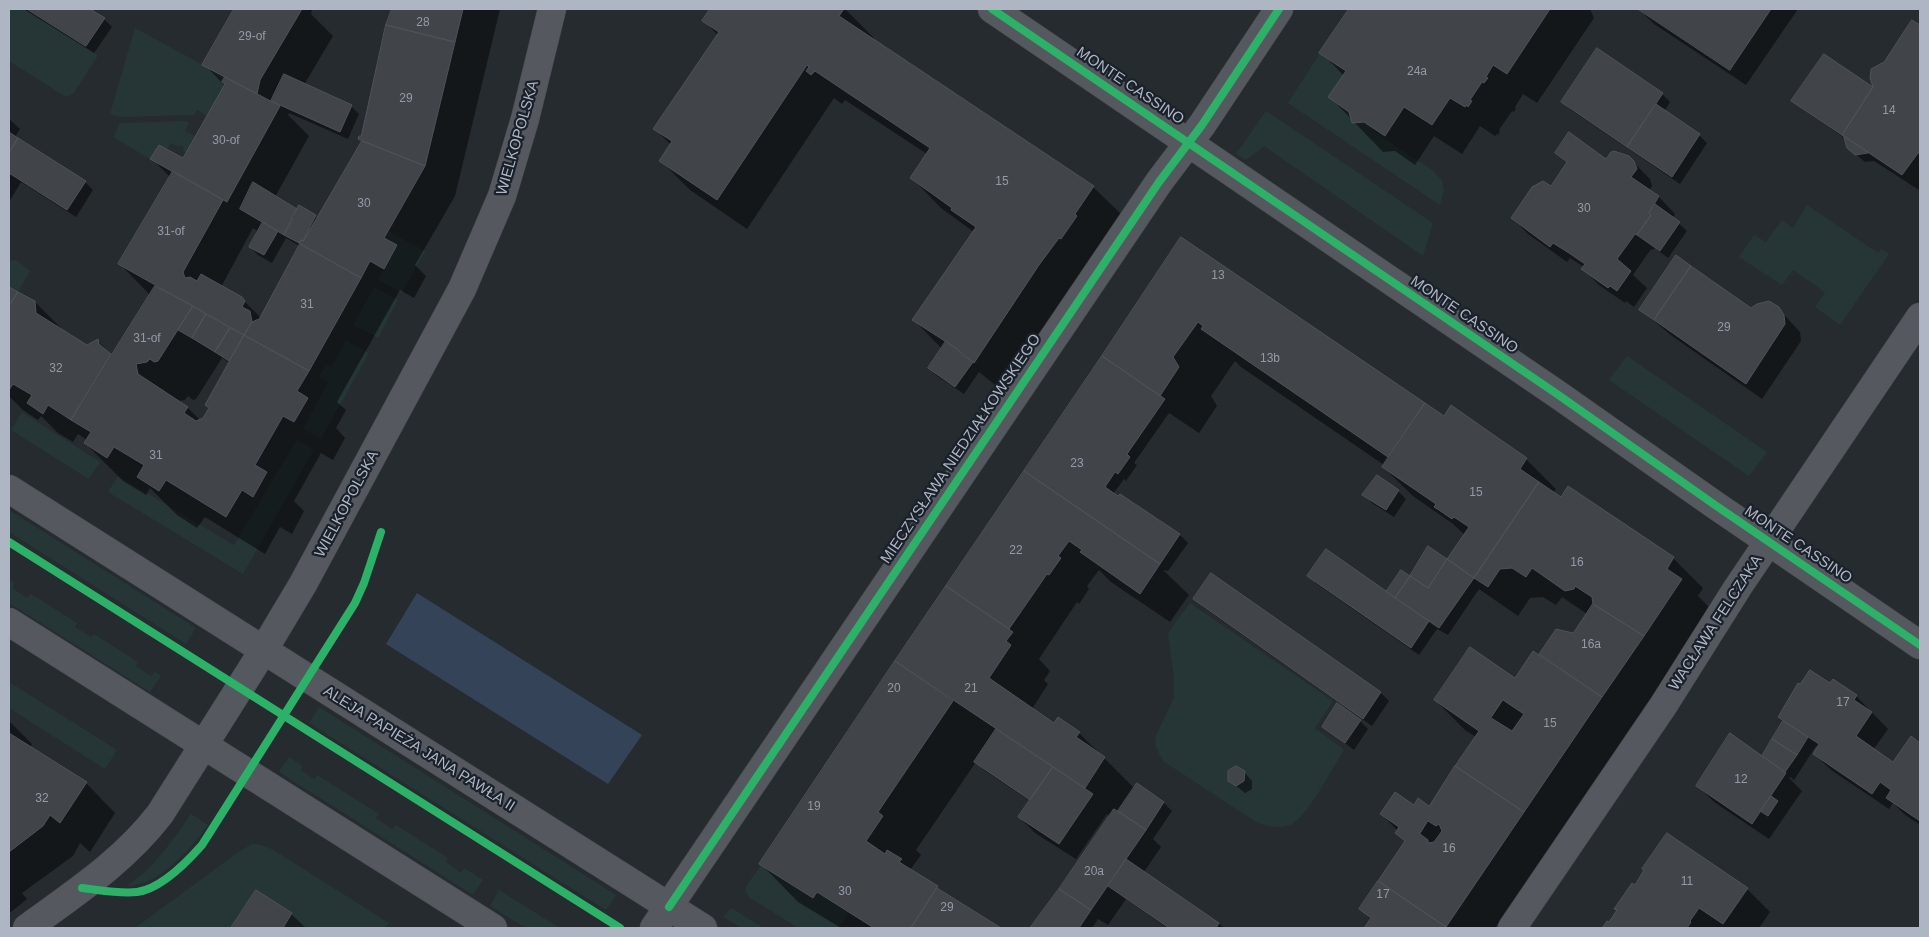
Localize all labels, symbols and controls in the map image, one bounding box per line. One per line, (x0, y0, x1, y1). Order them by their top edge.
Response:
house number: 28 (416, 16, 430, 30)
house number: 29-of (238, 30, 266, 44)
street label: MONTE CASSINO (1073, 43, 1187, 129)
house number: 24a (1407, 65, 1427, 79)
street label: WIELKOPOLSKA (493, 79, 543, 197)
house number: 29 (399, 92, 413, 106)
house number: 14 (1882, 104, 1896, 118)
house number: 30-of (212, 134, 240, 148)
house number: 15 (995, 175, 1009, 189)
house number: 30 (357, 197, 371, 211)
house number: 30 (1577, 202, 1591, 216)
house number: 31-of (157, 225, 185, 239)
house number: 13 (1211, 269, 1225, 283)
street label: MONTE CASSINO (1407, 272, 1521, 358)
house number: 31 (300, 298, 314, 312)
house number: 29 (1717, 321, 1731, 335)
street label: MIECZYSŁAWA NIEDZIAŁKOWSKIEGO (877, 331, 1045, 567)
house number: 31-of (133, 332, 161, 346)
house number: 13b (1260, 352, 1280, 366)
house number: 32 (49, 362, 63, 376)
street label: WIELKOPOLSKA (311, 448, 383, 560)
house number: 31 (149, 449, 163, 463)
house number: 23 (1070, 457, 1084, 471)
house number: 15 (1469, 486, 1483, 500)
street label: MONTE CASSINO (1741, 502, 1855, 588)
house number: 22 (1009, 544, 1023, 558)
street label: WACŁAWA FELCZAKA (1666, 552, 1766, 694)
house number: 16 (1570, 556, 1584, 570)
house number: 16a (1581, 638, 1601, 652)
street label: ALEJA PAPIEŻA JANA PAWŁA II (320, 682, 518, 816)
house number: 20 (887, 682, 901, 696)
house number: 21 (964, 682, 978, 696)
house number: 17 (1836, 696, 1850, 710)
house number: 15 (1543, 717, 1557, 731)
house number: 12 (1734, 773, 1748, 787)
house number: 32 (35, 792, 49, 806)
house number: 19 (807, 800, 821, 814)
house number: 16 (1442, 842, 1456, 856)
house number: 20a (1084, 865, 1104, 879)
house number: 11 (1681, 875, 1693, 889)
house number: 30 (838, 885, 852, 899)
house number: 17 (1376, 888, 1390, 902)
house number: 29 (940, 901, 954, 915)

